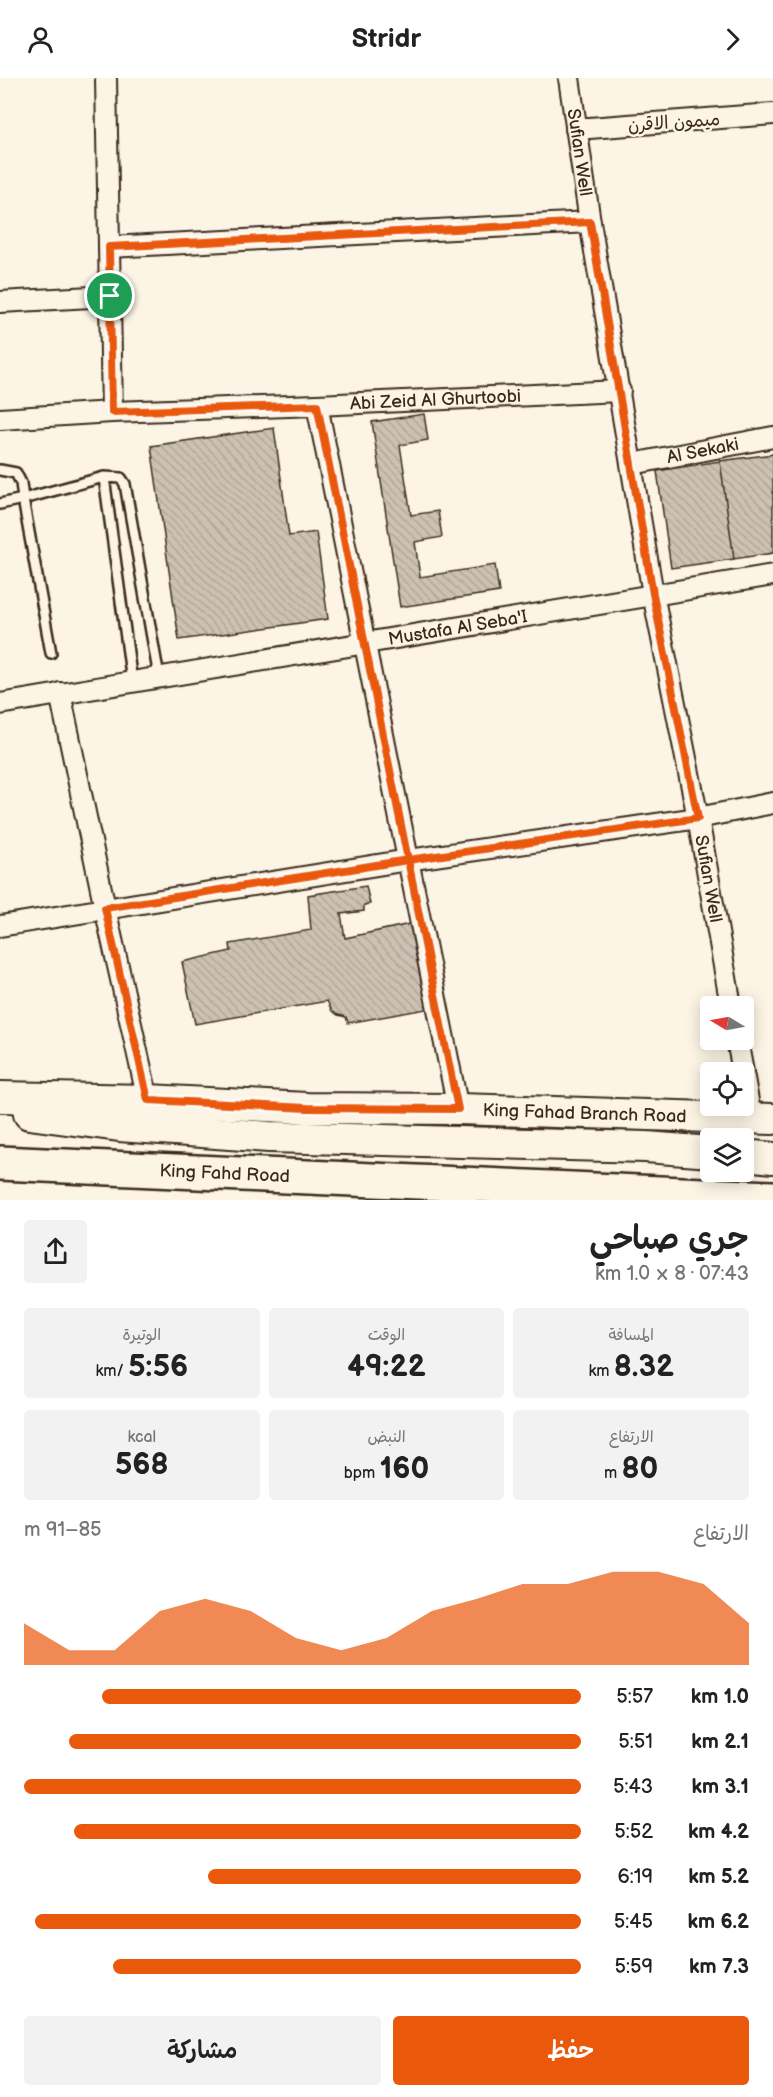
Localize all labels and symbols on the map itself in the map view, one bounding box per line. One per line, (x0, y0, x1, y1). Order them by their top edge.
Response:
street label: Sufian Well (563, 107, 596, 197)
street label: ميمون الاقرن (627, 109, 721, 136)
pin (84, 270, 135, 321)
street label: Abi Zeid Al Ghurtoobi (350, 386, 522, 414)
street label: Al Sekaki (665, 434, 741, 468)
street label: Mustafa Al Seba'I (387, 606, 529, 650)
street label: Sufian Well (690, 834, 726, 924)
north arrow (700, 996, 754, 1050)
street label: King Fahad Branch Road (482, 1100, 687, 1127)
street label: King Fahd Road (159, 1160, 290, 1187)

